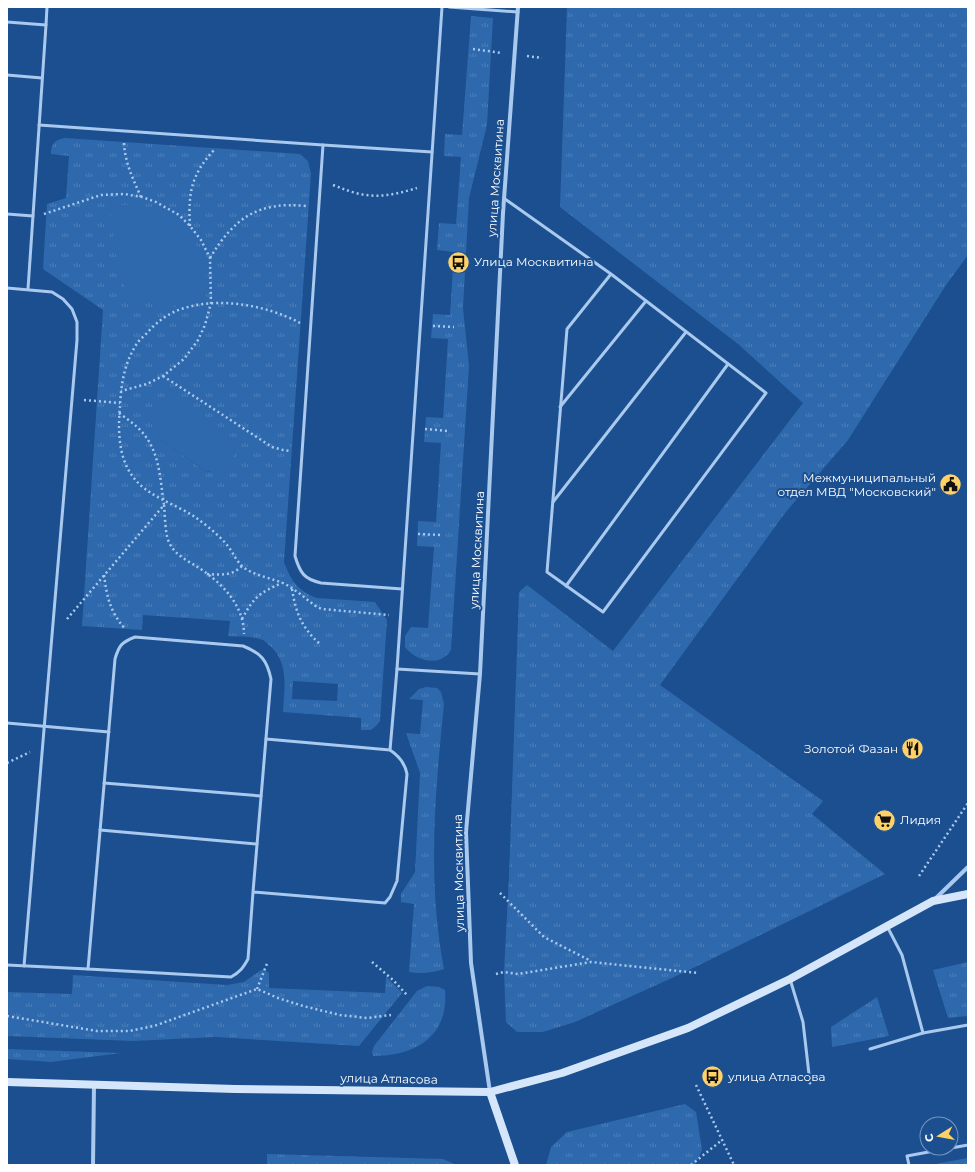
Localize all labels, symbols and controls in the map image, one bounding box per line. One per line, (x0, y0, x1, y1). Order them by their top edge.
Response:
street label: улица Москвитина (484, 119, 507, 238)
bus stop icon: Улица Москвитина (446, 249, 472, 275)
place label: Улица Москвитина (474, 254, 593, 269)
place label: Межмуниципальный отдел МВД "Московский" (778, 470, 936, 499)
public building icon: Межмуниципальный отдел МВД "Московский" (938, 472, 964, 498)
street label: улица Москвитина (466, 491, 487, 610)
restaurant icon: Золотой Фазан (900, 736, 926, 762)
place label: Золотой Фазан (804, 741, 898, 756)
supermarket icon: Лидия (871, 807, 897, 833)
place label: Лидия (900, 812, 941, 827)
street label: улица Москвитина (450, 814, 467, 933)
bus stop icon: улица Атласова (699, 1064, 725, 1090)
place label: улица Атласова (727, 1069, 825, 1084)
street label: улица Атласова (339, 1070, 438, 1087)
north arrow (919, 1116, 959, 1156)
text: С (922, 1133, 937, 1143)

